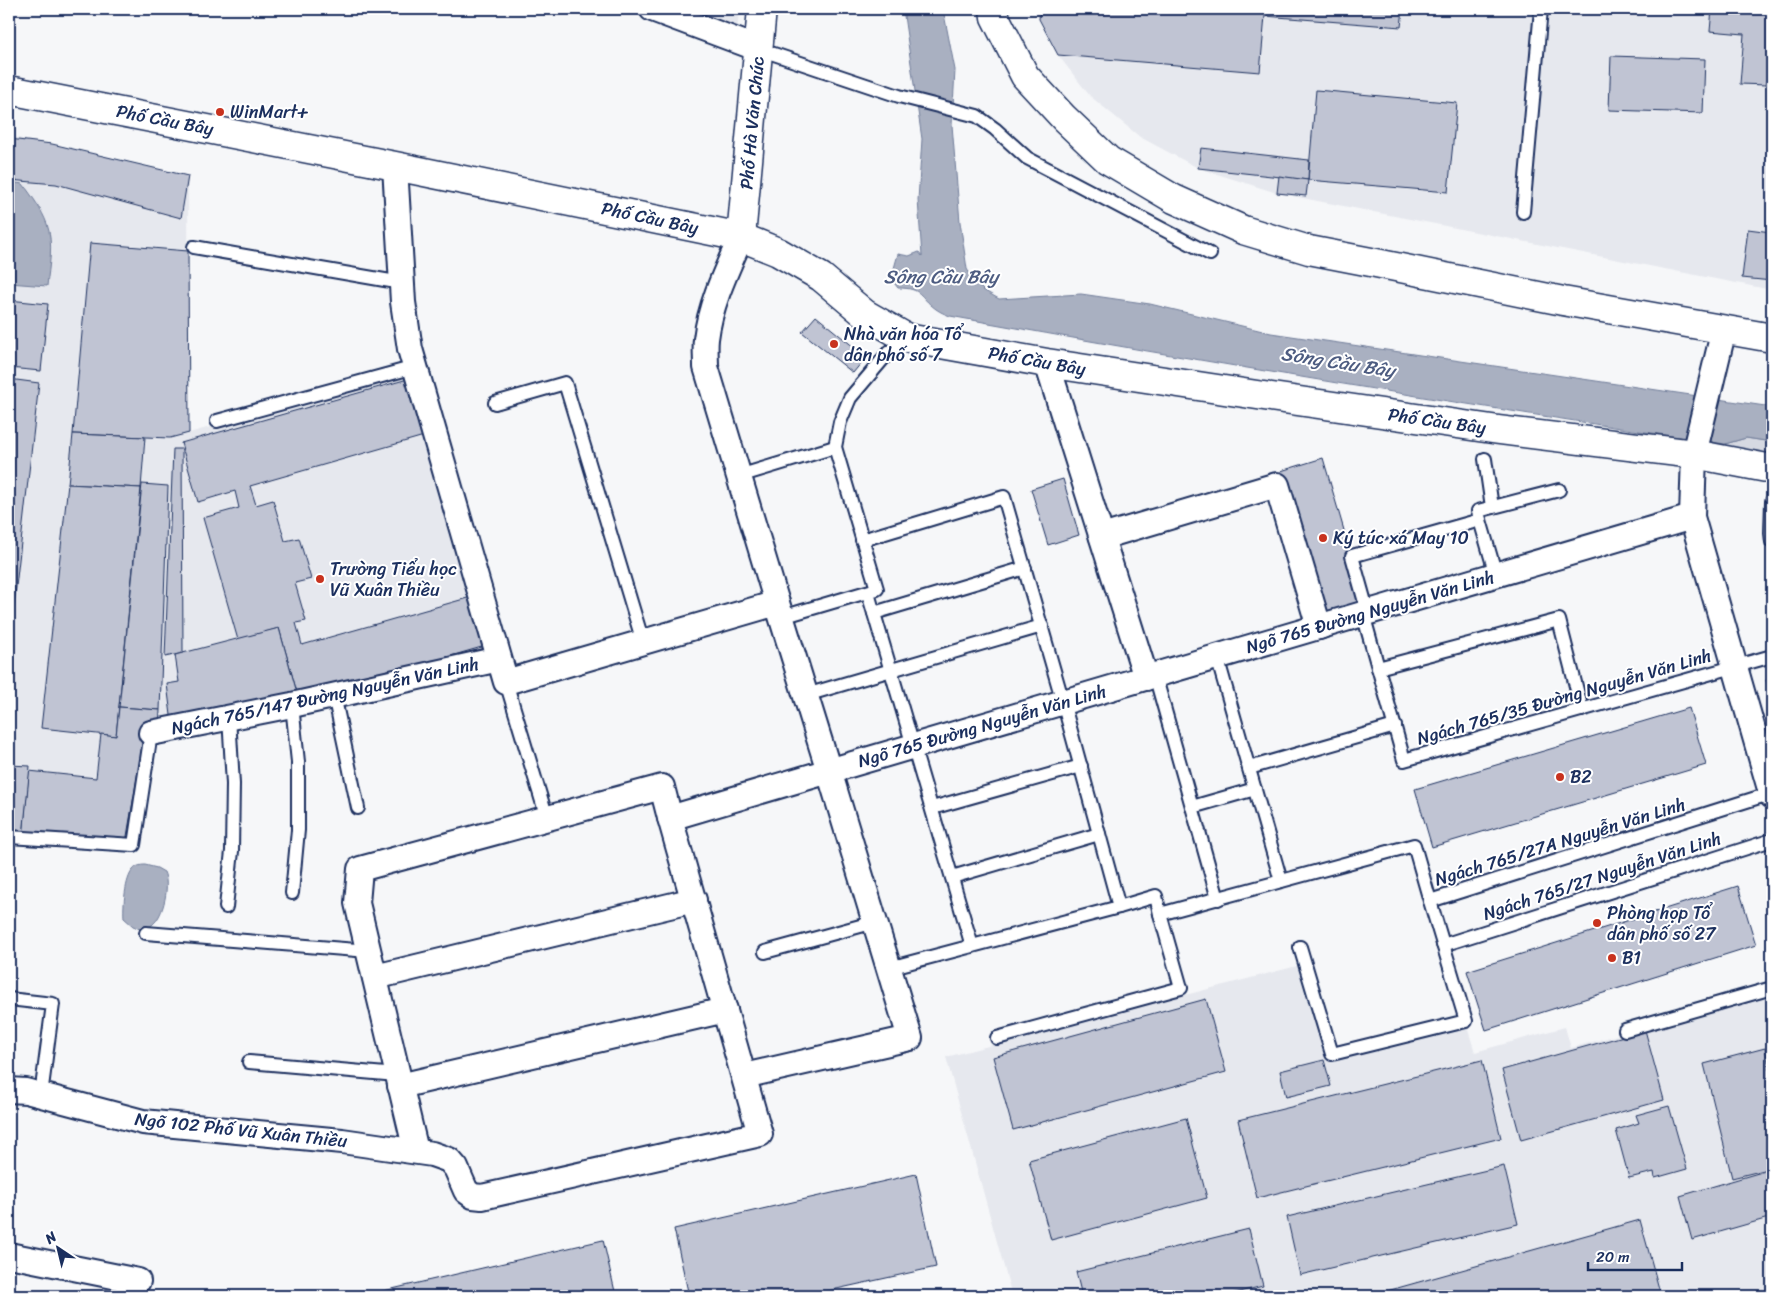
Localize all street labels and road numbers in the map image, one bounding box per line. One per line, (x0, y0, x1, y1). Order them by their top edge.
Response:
street label: Phố Hà Văn Chúc (730, 55, 774, 191)
street label: Phố Cầu Bây (114, 95, 217, 145)
street label: Phố Cầu Bây (598, 192, 702, 244)
street label: Phố Cầu Bây (986, 337, 1089, 385)
street label: Phố Cầu Bây (1386, 398, 1489, 444)
street label: Ngõ 765 Đường Nguyễn Văn Linh (1242, 561, 1498, 663)
street label: Ngách 765/35 Đường Nguyễn Văn Linh (1413, 640, 1715, 754)
street label: Ngách 765/147 Đường Nguyễn Văn Linh (168, 648, 482, 744)
street label: Ngõ 765 Đường Nguyễn Văn Linh (854, 675, 1110, 777)
street label: Ngách 765/27A Nguyễn Văn Linh (1431, 789, 1689, 895)
street label: Ngách 765/27 Nguyễn Văn Linh (1479, 822, 1725, 930)
street label: Ngõ 102 Phố Vũ Xuân Thiều (133, 1103, 349, 1157)

